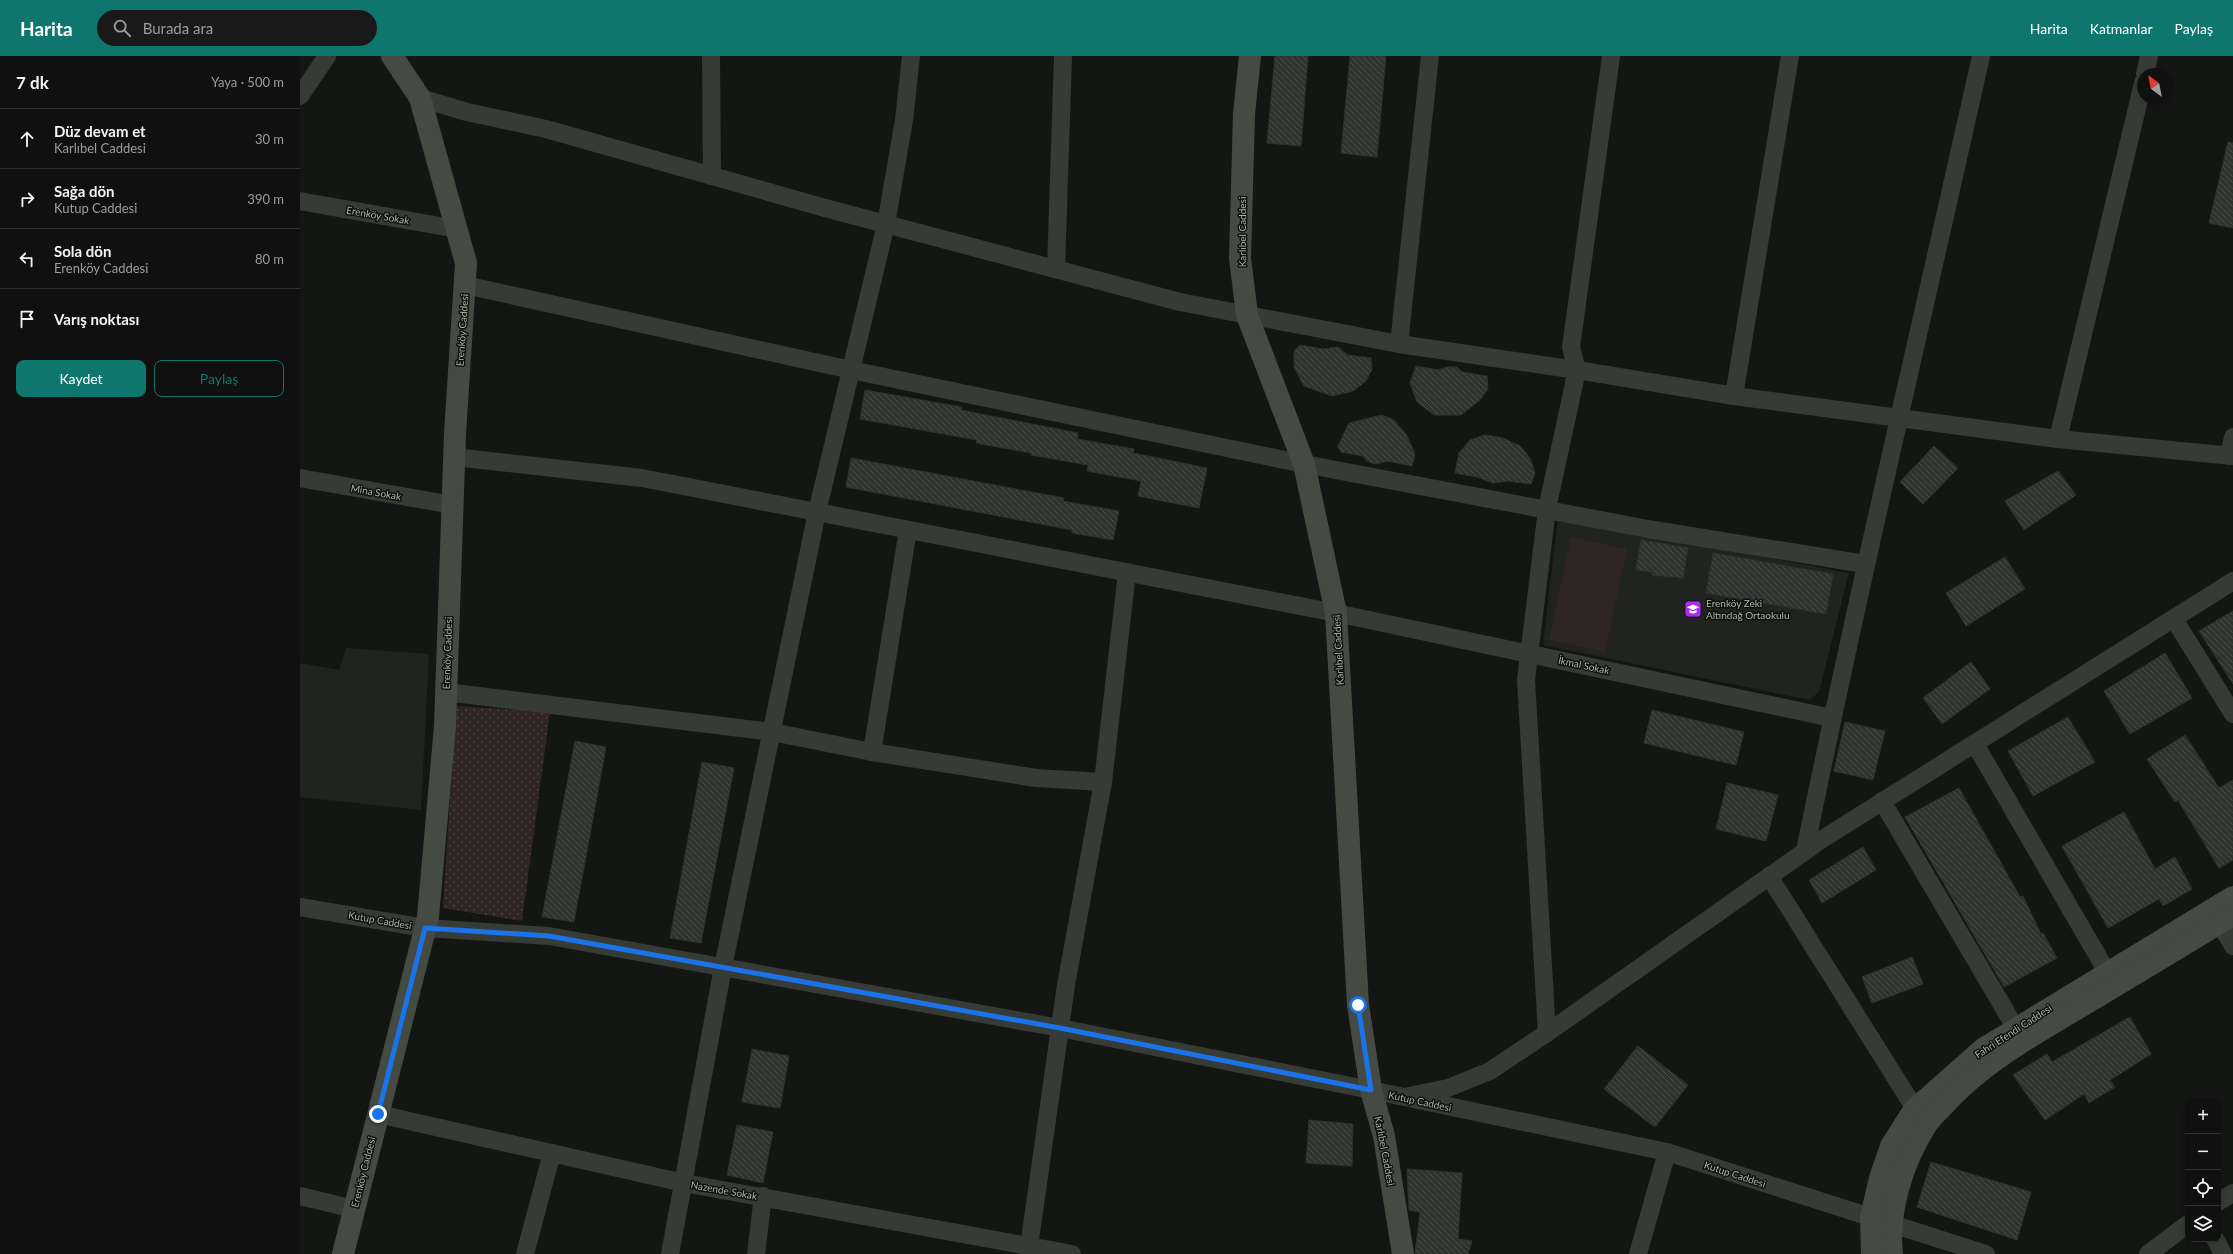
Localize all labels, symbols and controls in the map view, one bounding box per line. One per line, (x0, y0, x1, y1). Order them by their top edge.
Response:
search box (97, 10, 377, 46)
text: Harita (20, 17, 73, 40)
icon: search (111, 17, 133, 39)
text: Burada ara (143, 19, 213, 37)
text: Harita (2030, 20, 2068, 37)
text: Katmanlar (2090, 20, 2152, 37)
text: Paylaş (2174, 20, 2213, 37)
north arrow (2137, 68, 2173, 104)
text: 7 dk (16, 72, 49, 93)
text: Yaya · 500 m (211, 74, 284, 90)
text: Düz devam et (54, 122, 146, 140)
icon: ahead (16, 128, 38, 150)
text: 30 m (255, 131, 284, 147)
text: Karlıbel Caddesi (54, 140, 146, 156)
text: Sağa dön (54, 182, 115, 200)
icon: right (16, 188, 38, 210)
text: 390 m (247, 191, 284, 207)
street label: Karlıbel Caddesi (1236, 197, 1248, 267)
text: Kutup Caddesi (54, 200, 137, 216)
street label: Erenköy Sokak (345, 204, 411, 227)
text: Sola dön (54, 242, 111, 260)
icon: left (16, 248, 38, 270)
text: 80 m (255, 251, 284, 267)
text: Erenköy Caddesi (54, 260, 148, 276)
street label: Erenköy Caddesi (453, 293, 471, 367)
icon: arrive (16, 308, 38, 330)
text: Varış noktası (54, 310, 139, 328)
button: Kaydet (16, 360, 146, 397)
button: Paylaş (154, 360, 284, 397)
street label: Mina Sokak (350, 482, 403, 502)
place label: Erenköy Zeki Altındağ Ortaokulu (1706, 597, 1790, 621)
school or university icon: Erenköy Zeki Altındağ Ortaokulu (1683, 599, 1703, 619)
street label: Karlıbel Caddesi (1330, 614, 1346, 686)
street label: Erenköy Caddesi (440, 617, 454, 689)
street label: İkmal Sokak (1557, 654, 1612, 676)
street label: Kutup Caddesi (347, 909, 413, 931)
route start (1349, 996, 1367, 1014)
street label: Fahri Efendi Caddesi (1972, 1002, 2054, 1060)
street label: Kutup Caddesi (1387, 1088, 1453, 1114)
map controls (2185, 1098, 2221, 1242)
button: + (2185, 1098, 2221, 1134)
route end (369, 1105, 387, 1123)
street label: Karlıbel Caddesi (1372, 1115, 1398, 1187)
button: − (2185, 1134, 2221, 1170)
street label: Erenköy Caddesi (348, 1135, 378, 1209)
street label: Kutup Caddesi (1703, 1158, 1767, 1190)
button: locate (2185, 1170, 2221, 1206)
street label: Nazende Sokak (690, 1178, 759, 1202)
button: layers (2185, 1206, 2221, 1242)

